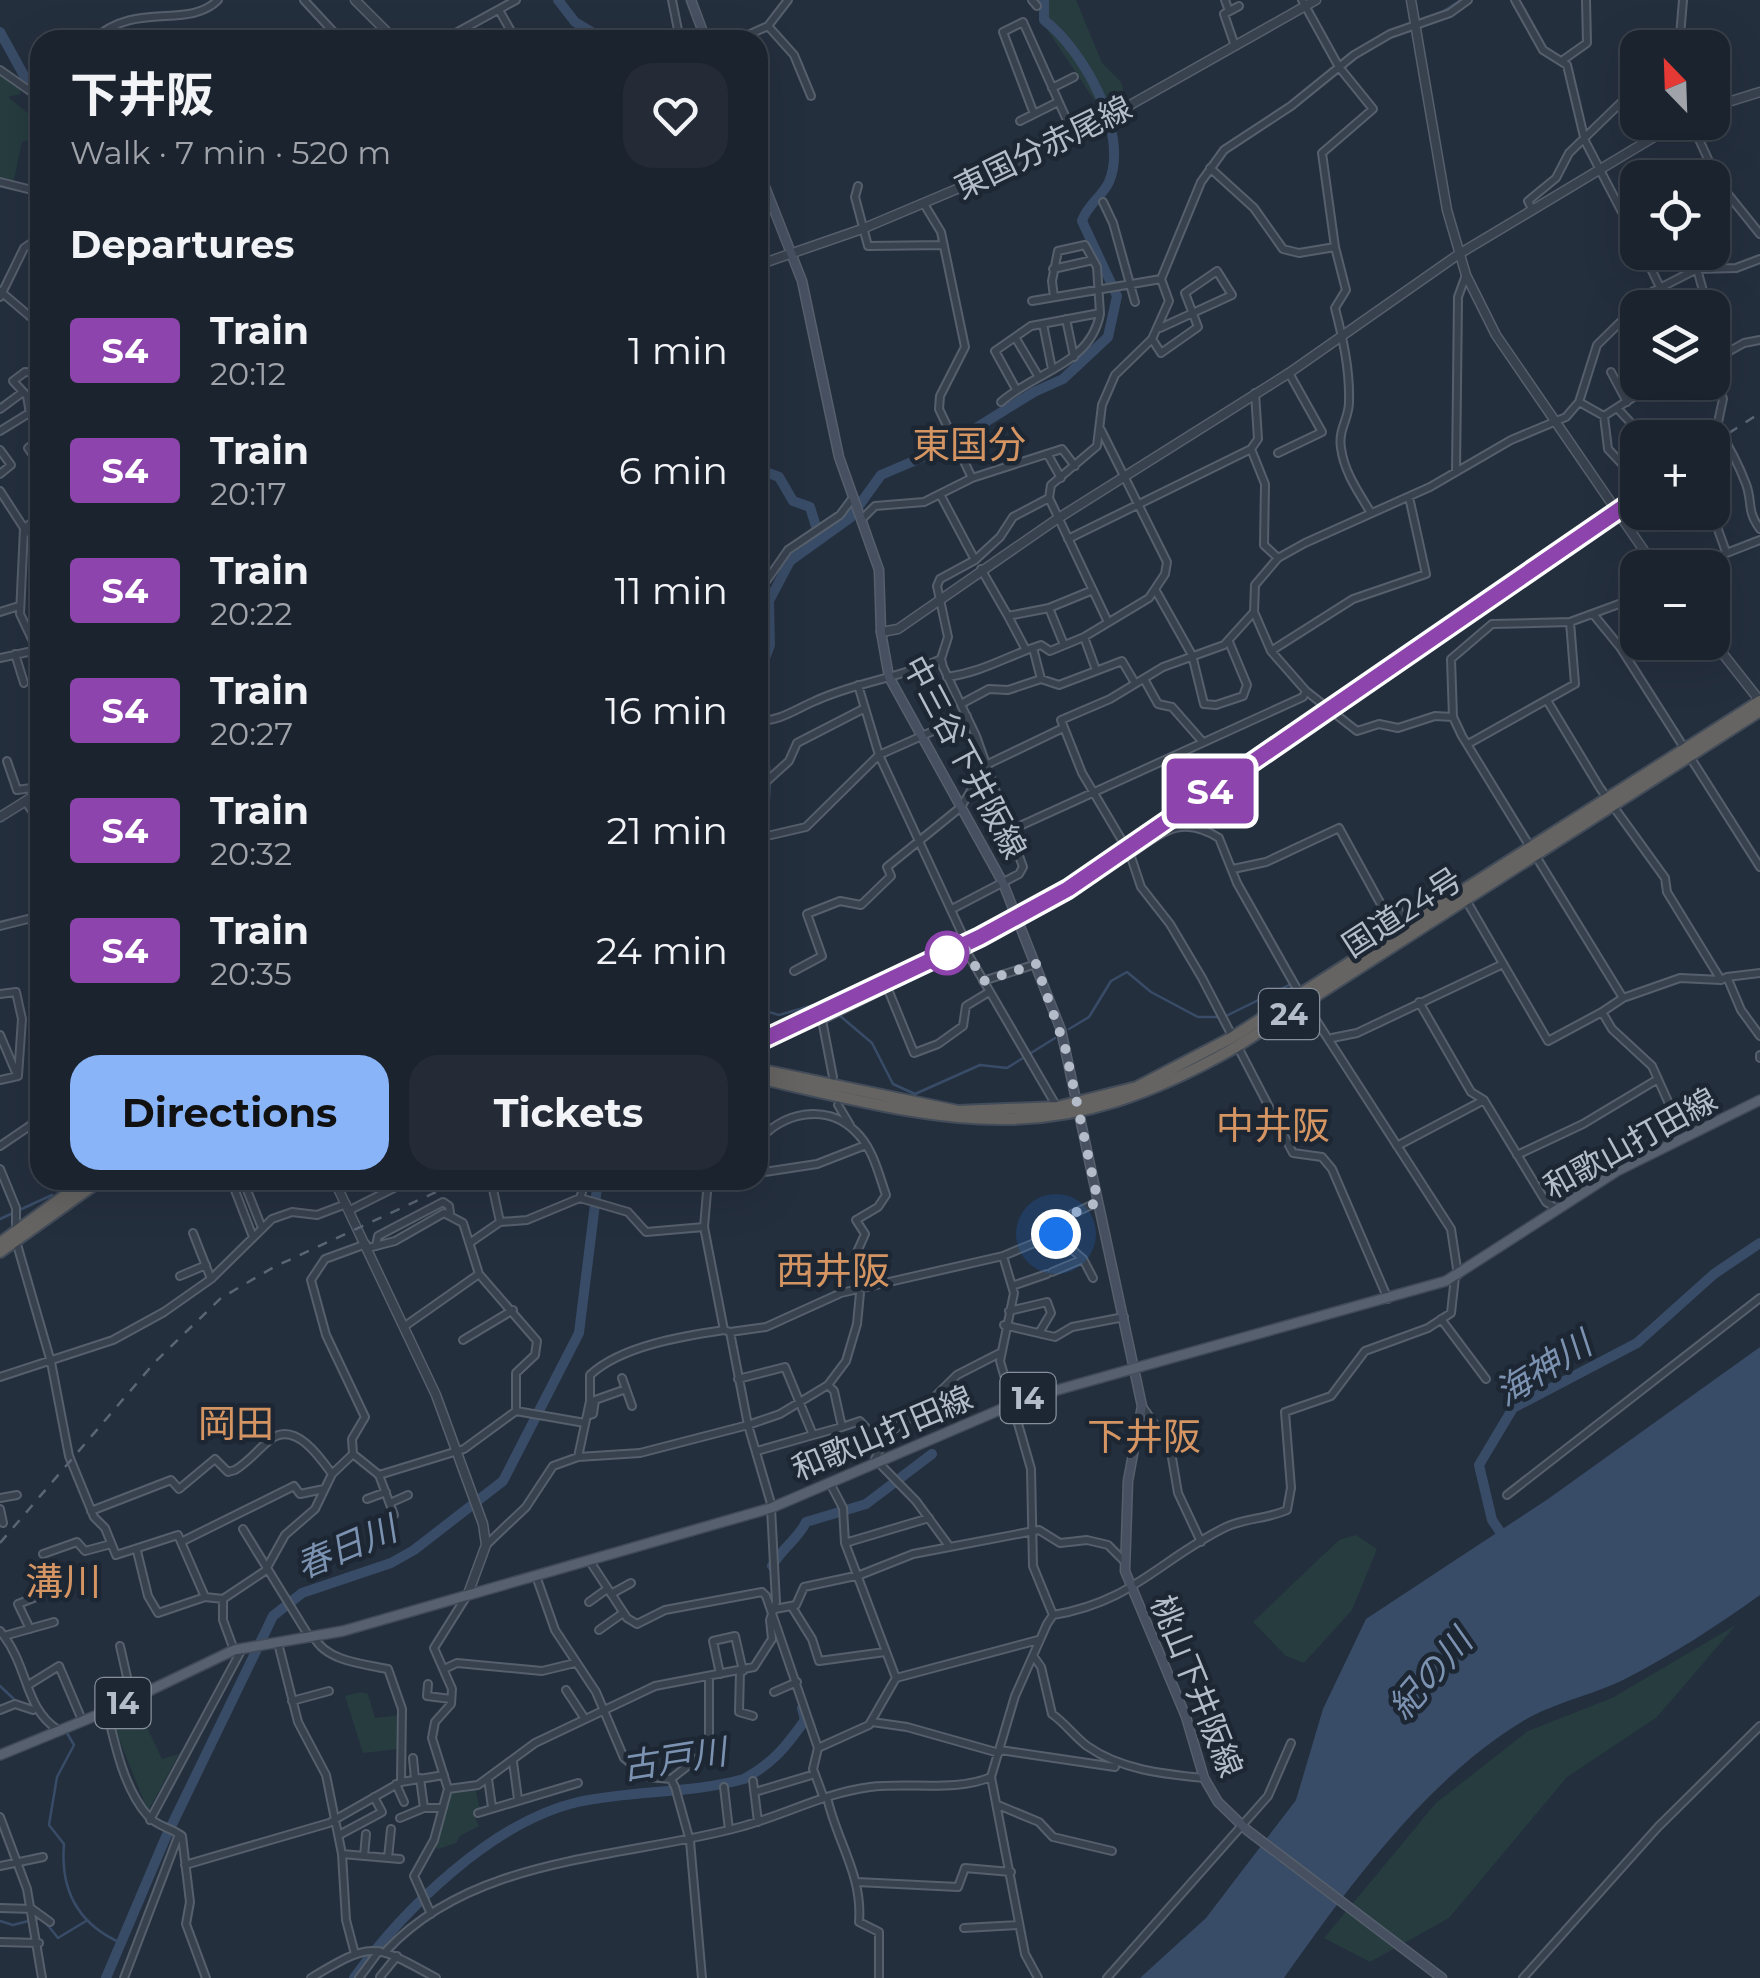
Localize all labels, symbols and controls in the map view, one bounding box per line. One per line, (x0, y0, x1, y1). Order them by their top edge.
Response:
north arrow (1620, 30, 1730, 140)
map controls (1620, 30, 1730, 660)
button: heart (623, 63, 728, 168)
text: 下井阪 (70, 66, 214, 124)
street label: 東国分赤尾線 (948, 87, 1138, 207)
text: Walk · 7 min · 520 m (70, 133, 391, 172)
button: locate (1620, 160, 1730, 270)
text: Departures (70, 221, 294, 268)
button: layers (1620, 290, 1730, 400)
text: Train (210, 307, 309, 354)
text: 1 min (628, 327, 728, 374)
text: S4 (102, 329, 148, 372)
text: 20:12 (210, 354, 286, 393)
button: + (1620, 420, 1730, 530)
district label: 東国分 (912, 421, 1026, 468)
text: Train (210, 427, 309, 474)
text: 6 min (619, 447, 728, 494)
text: S4 (102, 449, 148, 492)
text: 20:17 (210, 474, 286, 513)
text: Train (210, 547, 309, 594)
button: − (1620, 550, 1730, 660)
text: 11 min (614, 567, 728, 614)
text: S4 (102, 569, 148, 612)
text: 20:22 (210, 594, 292, 633)
street label: 中三谷下井阪線 (895, 649, 1035, 865)
text: Train (210, 667, 309, 714)
text: 16 min (605, 687, 728, 734)
text: S4 (102, 689, 148, 732)
text: 20:27 (210, 714, 293, 753)
line badge: S4 (1165, 758, 1255, 824)
text: S4 (1187, 770, 1233, 813)
text: Train (210, 787, 309, 834)
text: 21 min (607, 807, 728, 854)
text: S4 (102, 809, 148, 852)
text: 20:32 (210, 834, 292, 873)
street label: 国道24号 (1335, 859, 1469, 965)
text: Train (210, 907, 309, 954)
text: 24 min (596, 927, 728, 974)
text: S4 (102, 929, 148, 972)
unlabelled marker (926, 932, 968, 974)
text: 20:35 (210, 954, 292, 993)
road number: 24 (1259, 989, 1319, 1039)
button: Directions (70, 1055, 389, 1170)
button: Tickets (409, 1055, 728, 1170)
street label: 和歌山打田線 (1537, 1079, 1723, 1207)
district label: 中井阪 (1216, 1102, 1330, 1149)
your location (1031, 1209, 1081, 1259)
district label: 西井阪 (776, 1247, 890, 1294)
water label: 海神川 (1487, 1320, 1602, 1414)
road number: 14 (1000, 1373, 1056, 1423)
street label: 和歌山打田線 (786, 1378, 978, 1488)
district label: 岡田 (198, 1400, 274, 1447)
district label: 下井阪 (1087, 1413, 1201, 1460)
water label: 春日川 (289, 1505, 406, 1587)
district label: 溝川 (25, 1558, 101, 1605)
street label: 桃山下井阪線 (1143, 1590, 1251, 1782)
water label: 紀の川 (1379, 1617, 1483, 1728)
road number: 14 (96, 1678, 150, 1728)
water label: 古戸川 (619, 1729, 733, 1788)

